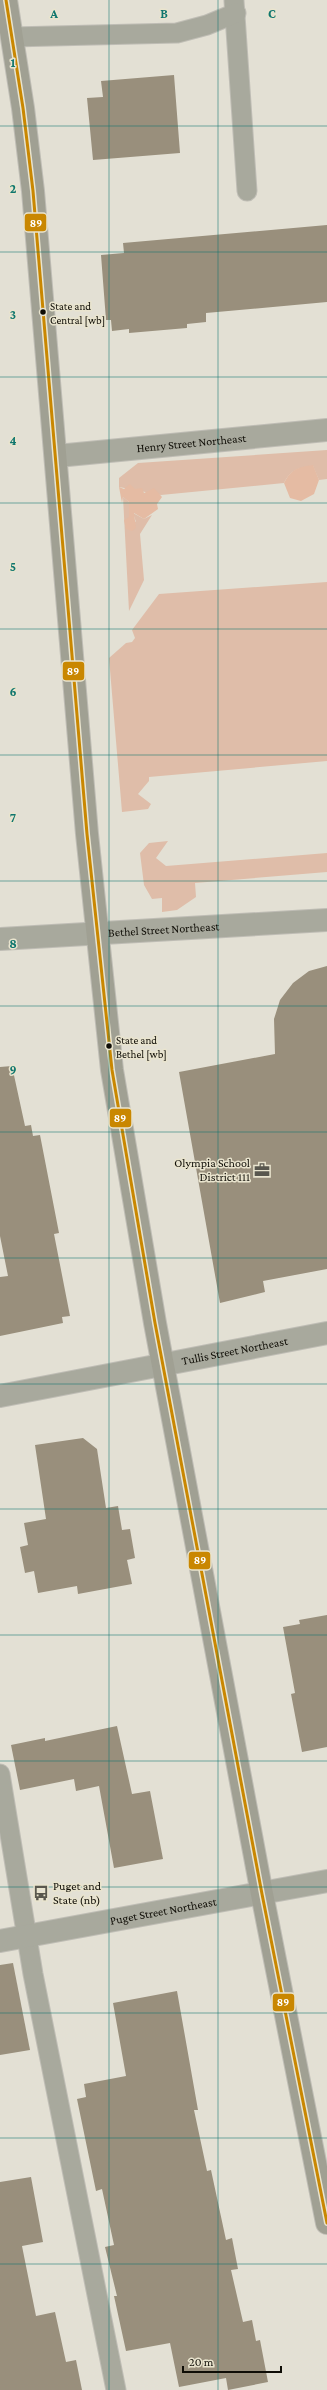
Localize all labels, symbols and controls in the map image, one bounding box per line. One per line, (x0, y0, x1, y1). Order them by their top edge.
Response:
text: A (49, 6, 58, 21)
text: B (160, 6, 168, 21)
text: C (268, 6, 276, 21)
text: 1 (11, 55, 16, 70)
text: 2 (10, 181, 17, 196)
line badge: 89 (24, 213, 47, 232)
text: 89 (30, 217, 42, 229)
place label: State and Central [wb] (50, 300, 105, 327)
text: 3 (10, 307, 16, 322)
marker: State and Central [wb] (38, 307, 48, 317)
street label: Henry Street Northeast (136, 431, 248, 455)
text: 4 (9, 433, 17, 448)
text: 5 (10, 559, 16, 574)
line badge: 89 (62, 661, 85, 681)
text: 89 (67, 665, 79, 677)
text: 6 (9, 684, 17, 699)
text: 7 (10, 810, 16, 825)
street label: Bethel Street Northeast (108, 919, 221, 940)
text: 8 (9, 936, 17, 951)
place label: State and Bethel [wb] (116, 1034, 167, 1061)
marker: State and Bethel [wb] (104, 1041, 114, 1051)
text: 9 (9, 1062, 17, 1077)
line badge: 89 (109, 1108, 132, 1128)
text: 89 (114, 1112, 126, 1124)
place label: Olympia School District 111 (174, 1156, 250, 1184)
office icon: Olympia School District 111 (253, 1161, 271, 1179)
street label: Tullis Street Northeast (180, 1334, 290, 1368)
line badge: 89 (188, 1551, 211, 1570)
text: 89 (194, 1554, 206, 1566)
place label: Puget and State (nb) (53, 1879, 102, 1907)
bus stop icon: Puget and State (nb) (32, 1884, 50, 1902)
street label: Puget Street Northeast (109, 1894, 219, 1928)
line badge: 89 (272, 1993, 295, 2012)
text: 89 (277, 1996, 289, 2008)
scale bar (183, 2348, 281, 2374)
text: 20 m (189, 2355, 214, 2369)

